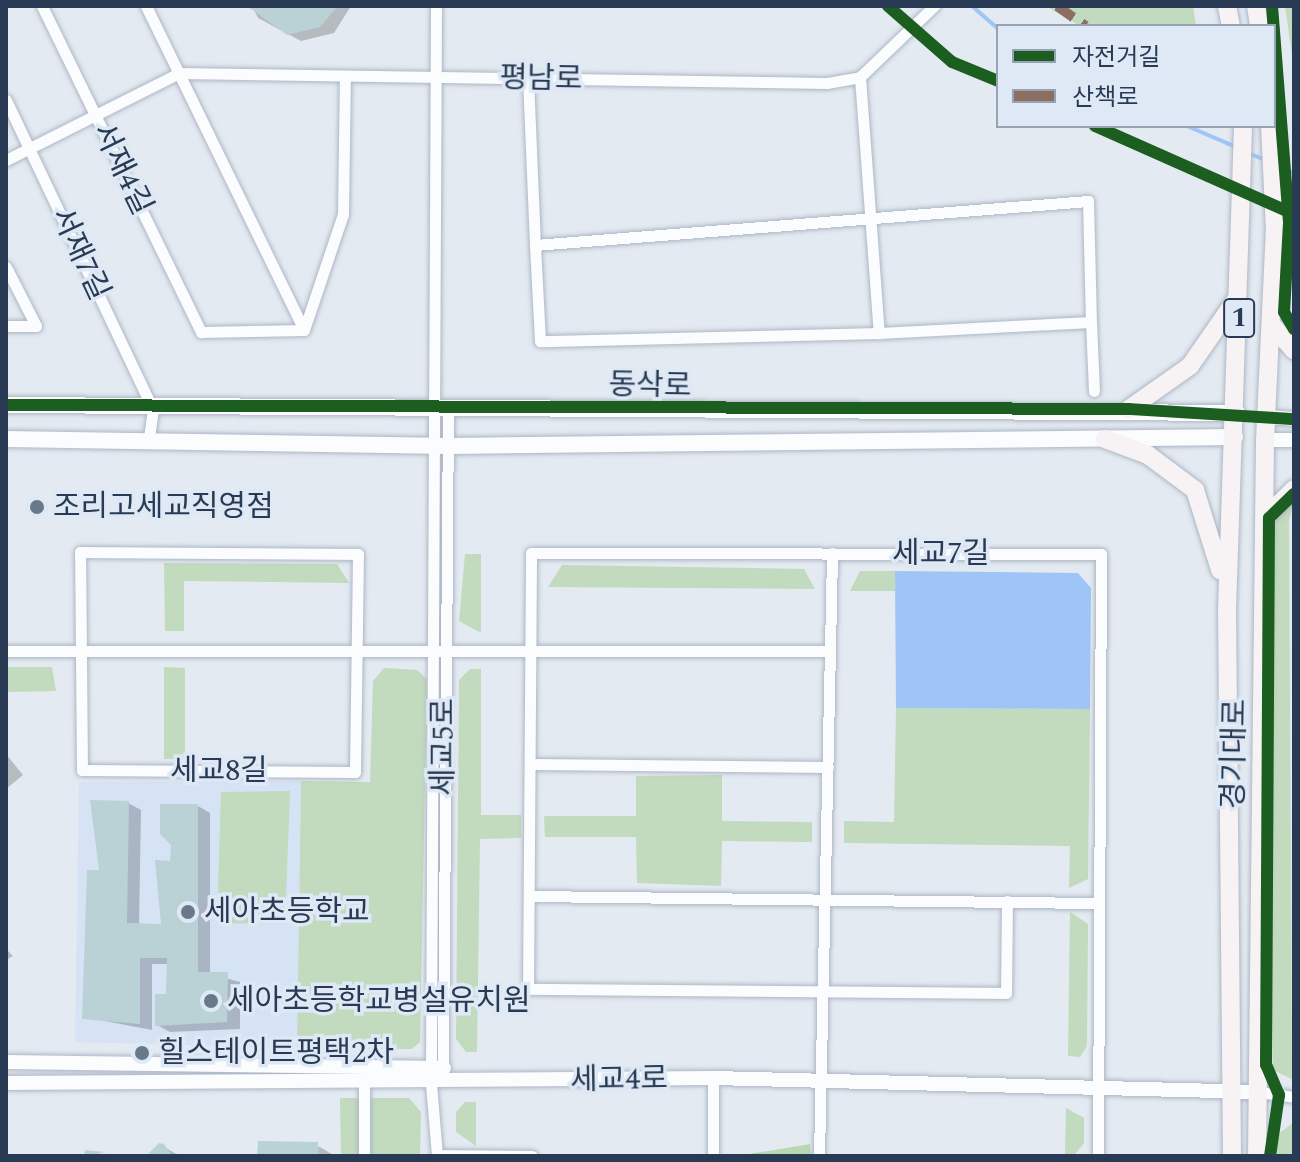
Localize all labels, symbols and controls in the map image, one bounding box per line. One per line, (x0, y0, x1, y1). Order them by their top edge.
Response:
legend (996, 24, 1276, 128)
text: 자전거길 (1072, 40, 1160, 76)
street label: 평남로 (499, 60, 583, 98)
text: 산책로 (1072, 80, 1138, 116)
street label: 서재4길 (84, 117, 160, 221)
street label: 서재7길 (43, 202, 117, 306)
road number: 1 (1223, 294, 1255, 342)
street label: 동삭로 (608, 367, 692, 405)
place label: 조리고세교직영점 (53, 489, 274, 525)
marker: 조리고세교직영점 (28, 498, 46, 516)
street label: 세교7길 (892, 536, 990, 572)
street label: 세교5로 (426, 698, 462, 796)
street label: 경기대로 (1216, 698, 1254, 810)
street label: 세교8길 (170, 753, 268, 789)
place label: 세아초등학교 (204, 894, 370, 930)
marker: 세아초등학교 (179, 903, 197, 921)
place label: 세아초등학교병설유치원 (227, 983, 531, 1019)
marker: 세아초등학교병설유치원 (202, 992, 220, 1010)
place label: 힐스테이트평택2차 (158, 1035, 394, 1071)
marker: 힐스테이트평택2차 (133, 1044, 151, 1062)
street label: 세교4로 (570, 1061, 668, 1099)

